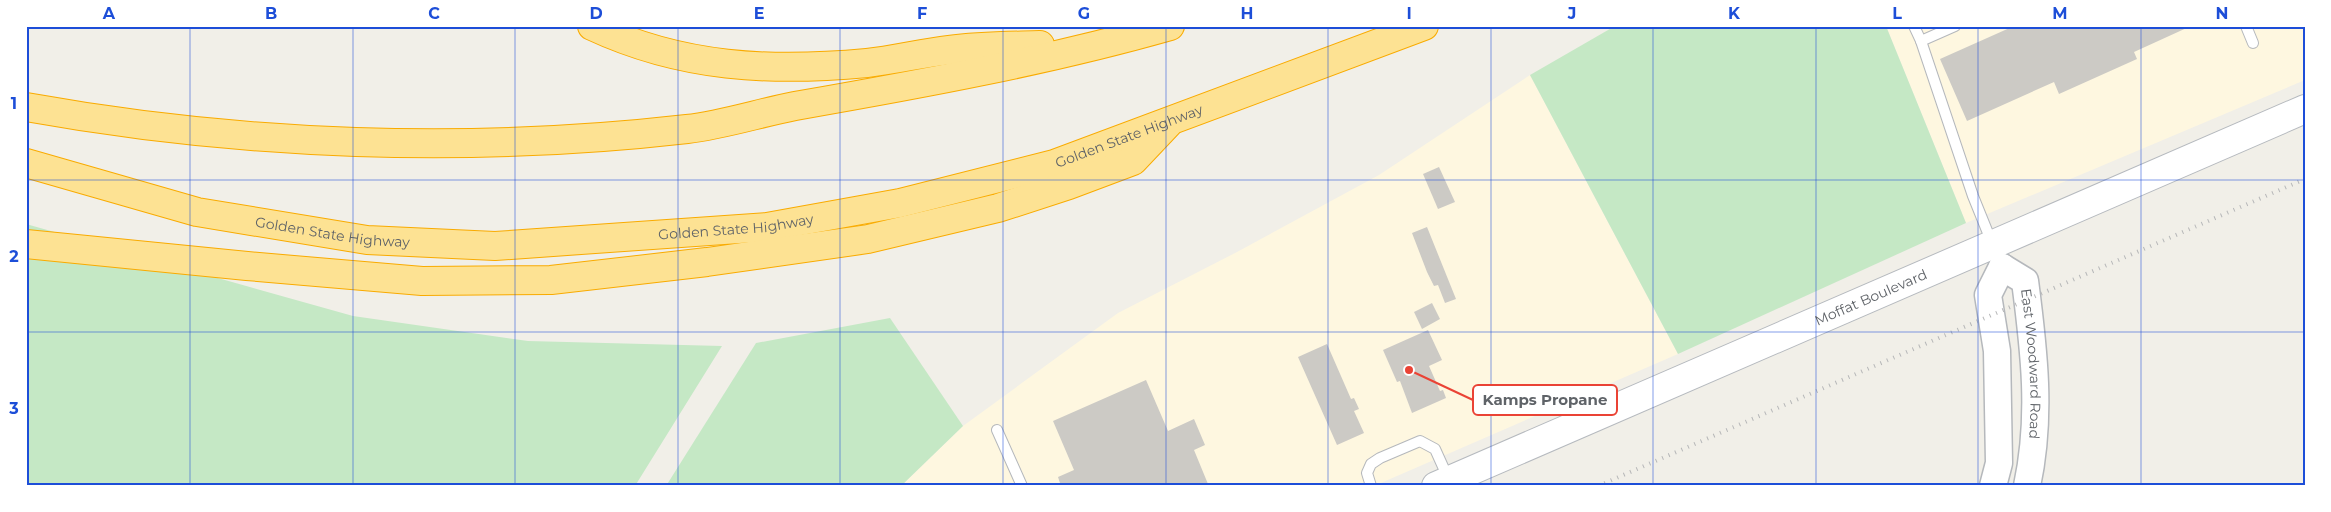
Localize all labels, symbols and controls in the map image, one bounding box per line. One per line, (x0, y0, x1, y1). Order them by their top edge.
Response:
text: A (102, 4, 116, 23)
text: B (265, 4, 277, 23)
text: C (428, 4, 440, 23)
text: D (589, 4, 603, 23)
text: E (754, 4, 764, 23)
text: F (917, 4, 927, 23)
text: G (1078, 4, 1090, 23)
text: H (1241, 4, 1253, 23)
text: I (1406, 4, 1412, 23)
text: J (1567, 4, 1576, 23)
text: K (1728, 4, 1741, 23)
text: L (1892, 4, 1902, 23)
text: M (2052, 4, 2068, 23)
text: N (2216, 4, 2228, 23)
text: 1 (11, 94, 17, 113)
street label: Golden State Highway (1053, 100, 1206, 172)
street label: Golden State Highway (658, 210, 815, 244)
street label: Golden State Highway (254, 213, 411, 251)
text: 2 (9, 247, 19, 266)
street label: Moffat Boulevard (1812, 265, 1930, 330)
street label: East Woodward Road (2017, 287, 2044, 440)
callout: Kamps Propane (1473, 385, 1617, 415)
text: Kamps Propane (1483, 390, 1607, 409)
text: 3 (8, 399, 19, 418)

